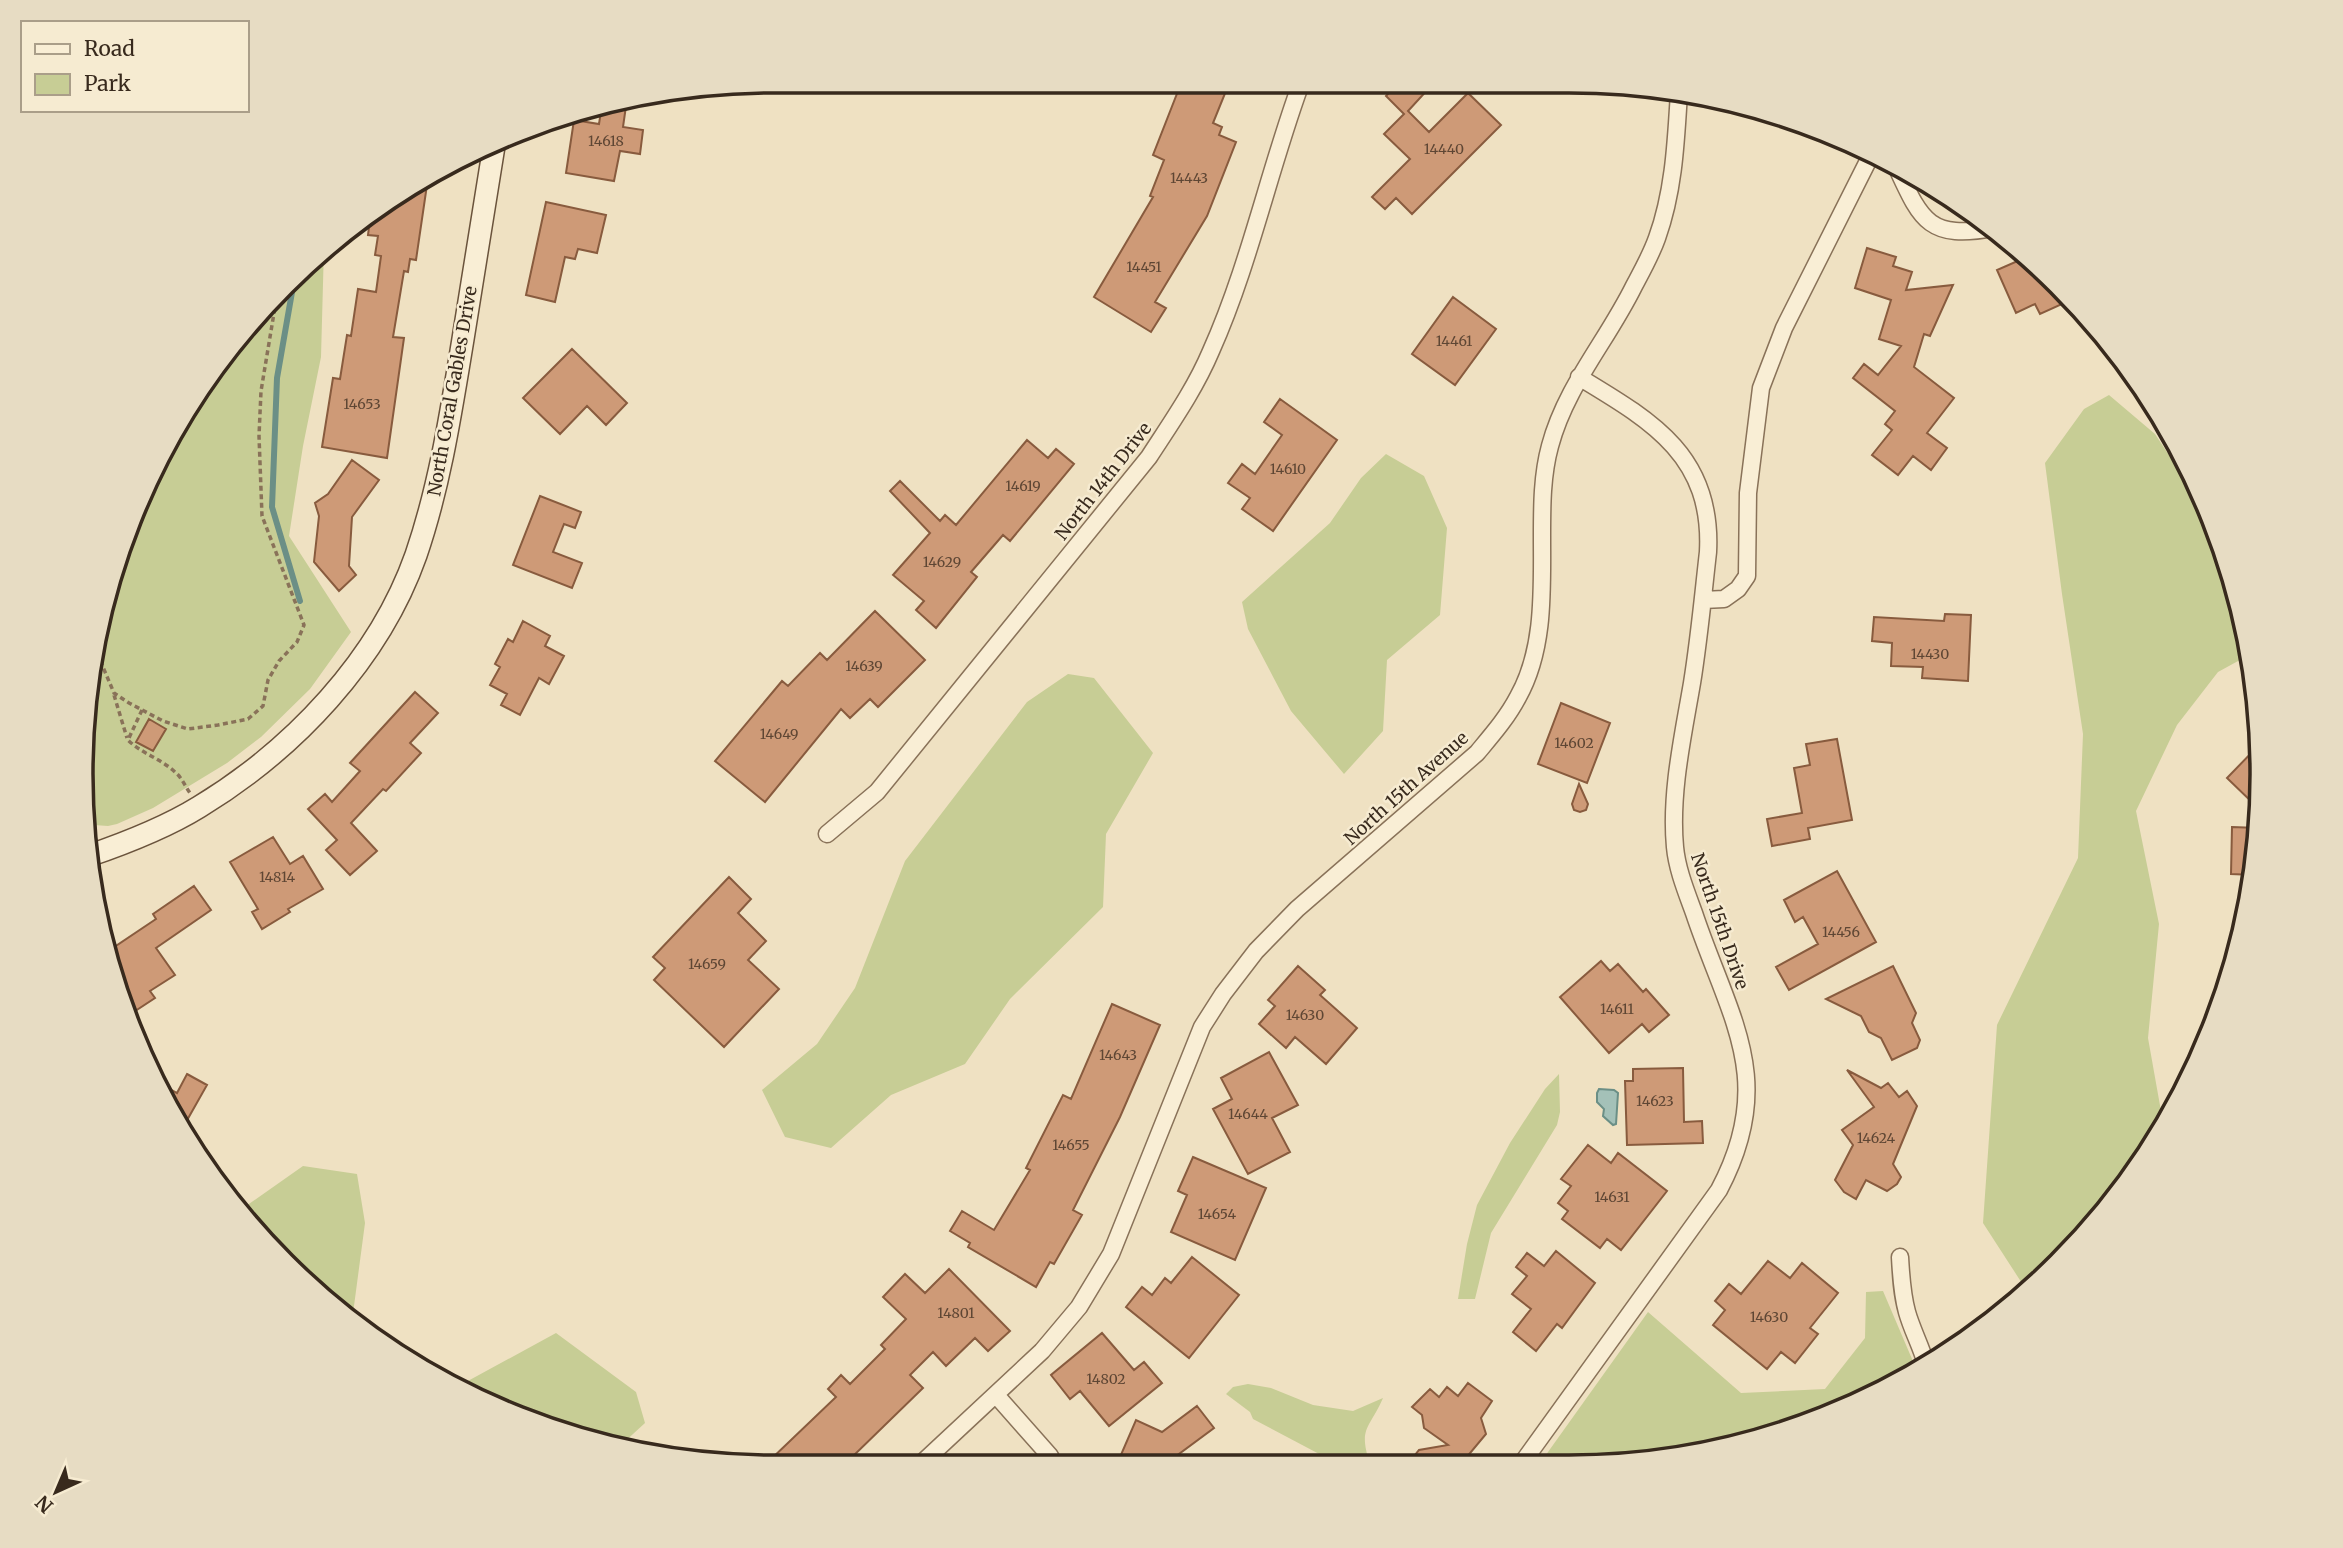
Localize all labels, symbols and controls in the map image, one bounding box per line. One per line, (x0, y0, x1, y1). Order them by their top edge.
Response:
legend (21, 21, 248, 112)
text: Road (84, 35, 135, 62)
text: Park (84, 70, 131, 97)
house number: 14618 (588, 132, 624, 150)
house number: 14440 (1424, 140, 1464, 158)
house number: 14443 (1170, 169, 1208, 187)
house number: 14451 (1126, 258, 1162, 276)
street label: North Coral Gables Drive (422, 284, 482, 498)
house number: 14461 (1436, 332, 1472, 350)
house number: 14653 (343, 395, 381, 413)
street label: North 14th Drive (1050, 418, 1156, 544)
house number: 14610 (1270, 460, 1306, 478)
house number: 14619 (1005, 477, 1041, 495)
house number: 14629 (923, 553, 961, 571)
house number: 14430 (1911, 645, 1949, 663)
house number: 14639 (845, 657, 883, 675)
house number: 14649 (760, 725, 798, 743)
street label: North 15th Avenue (1339, 726, 1473, 850)
house number: 14602 (1554, 734, 1594, 752)
street label: North 15th Drive (1686, 850, 1754, 992)
house number: 14814 (259, 868, 295, 886)
house number: 14456 (1822, 923, 1860, 941)
house number: 14659 (688, 955, 726, 973)
house number: 14611 (1600, 1000, 1634, 1018)
house number: 14630 (1286, 1006, 1324, 1024)
house number: 14643 (1099, 1046, 1137, 1064)
house number: 14623 (1636, 1092, 1674, 1110)
house number: 14644 (1228, 1105, 1268, 1123)
house number: 14624 (1857, 1129, 1896, 1147)
house number: 14655 (1052, 1136, 1090, 1154)
house number: 14631 (1594, 1188, 1630, 1206)
house number: 14654 (1198, 1205, 1237, 1223)
house number: 14801 (937, 1304, 975, 1322)
house number: 14630 (1750, 1308, 1788, 1326)
house number: 14802 (1086, 1370, 1126, 1388)
north arrow (21, 1457, 91, 1527)
text: N (30, 1490, 58, 1518)

